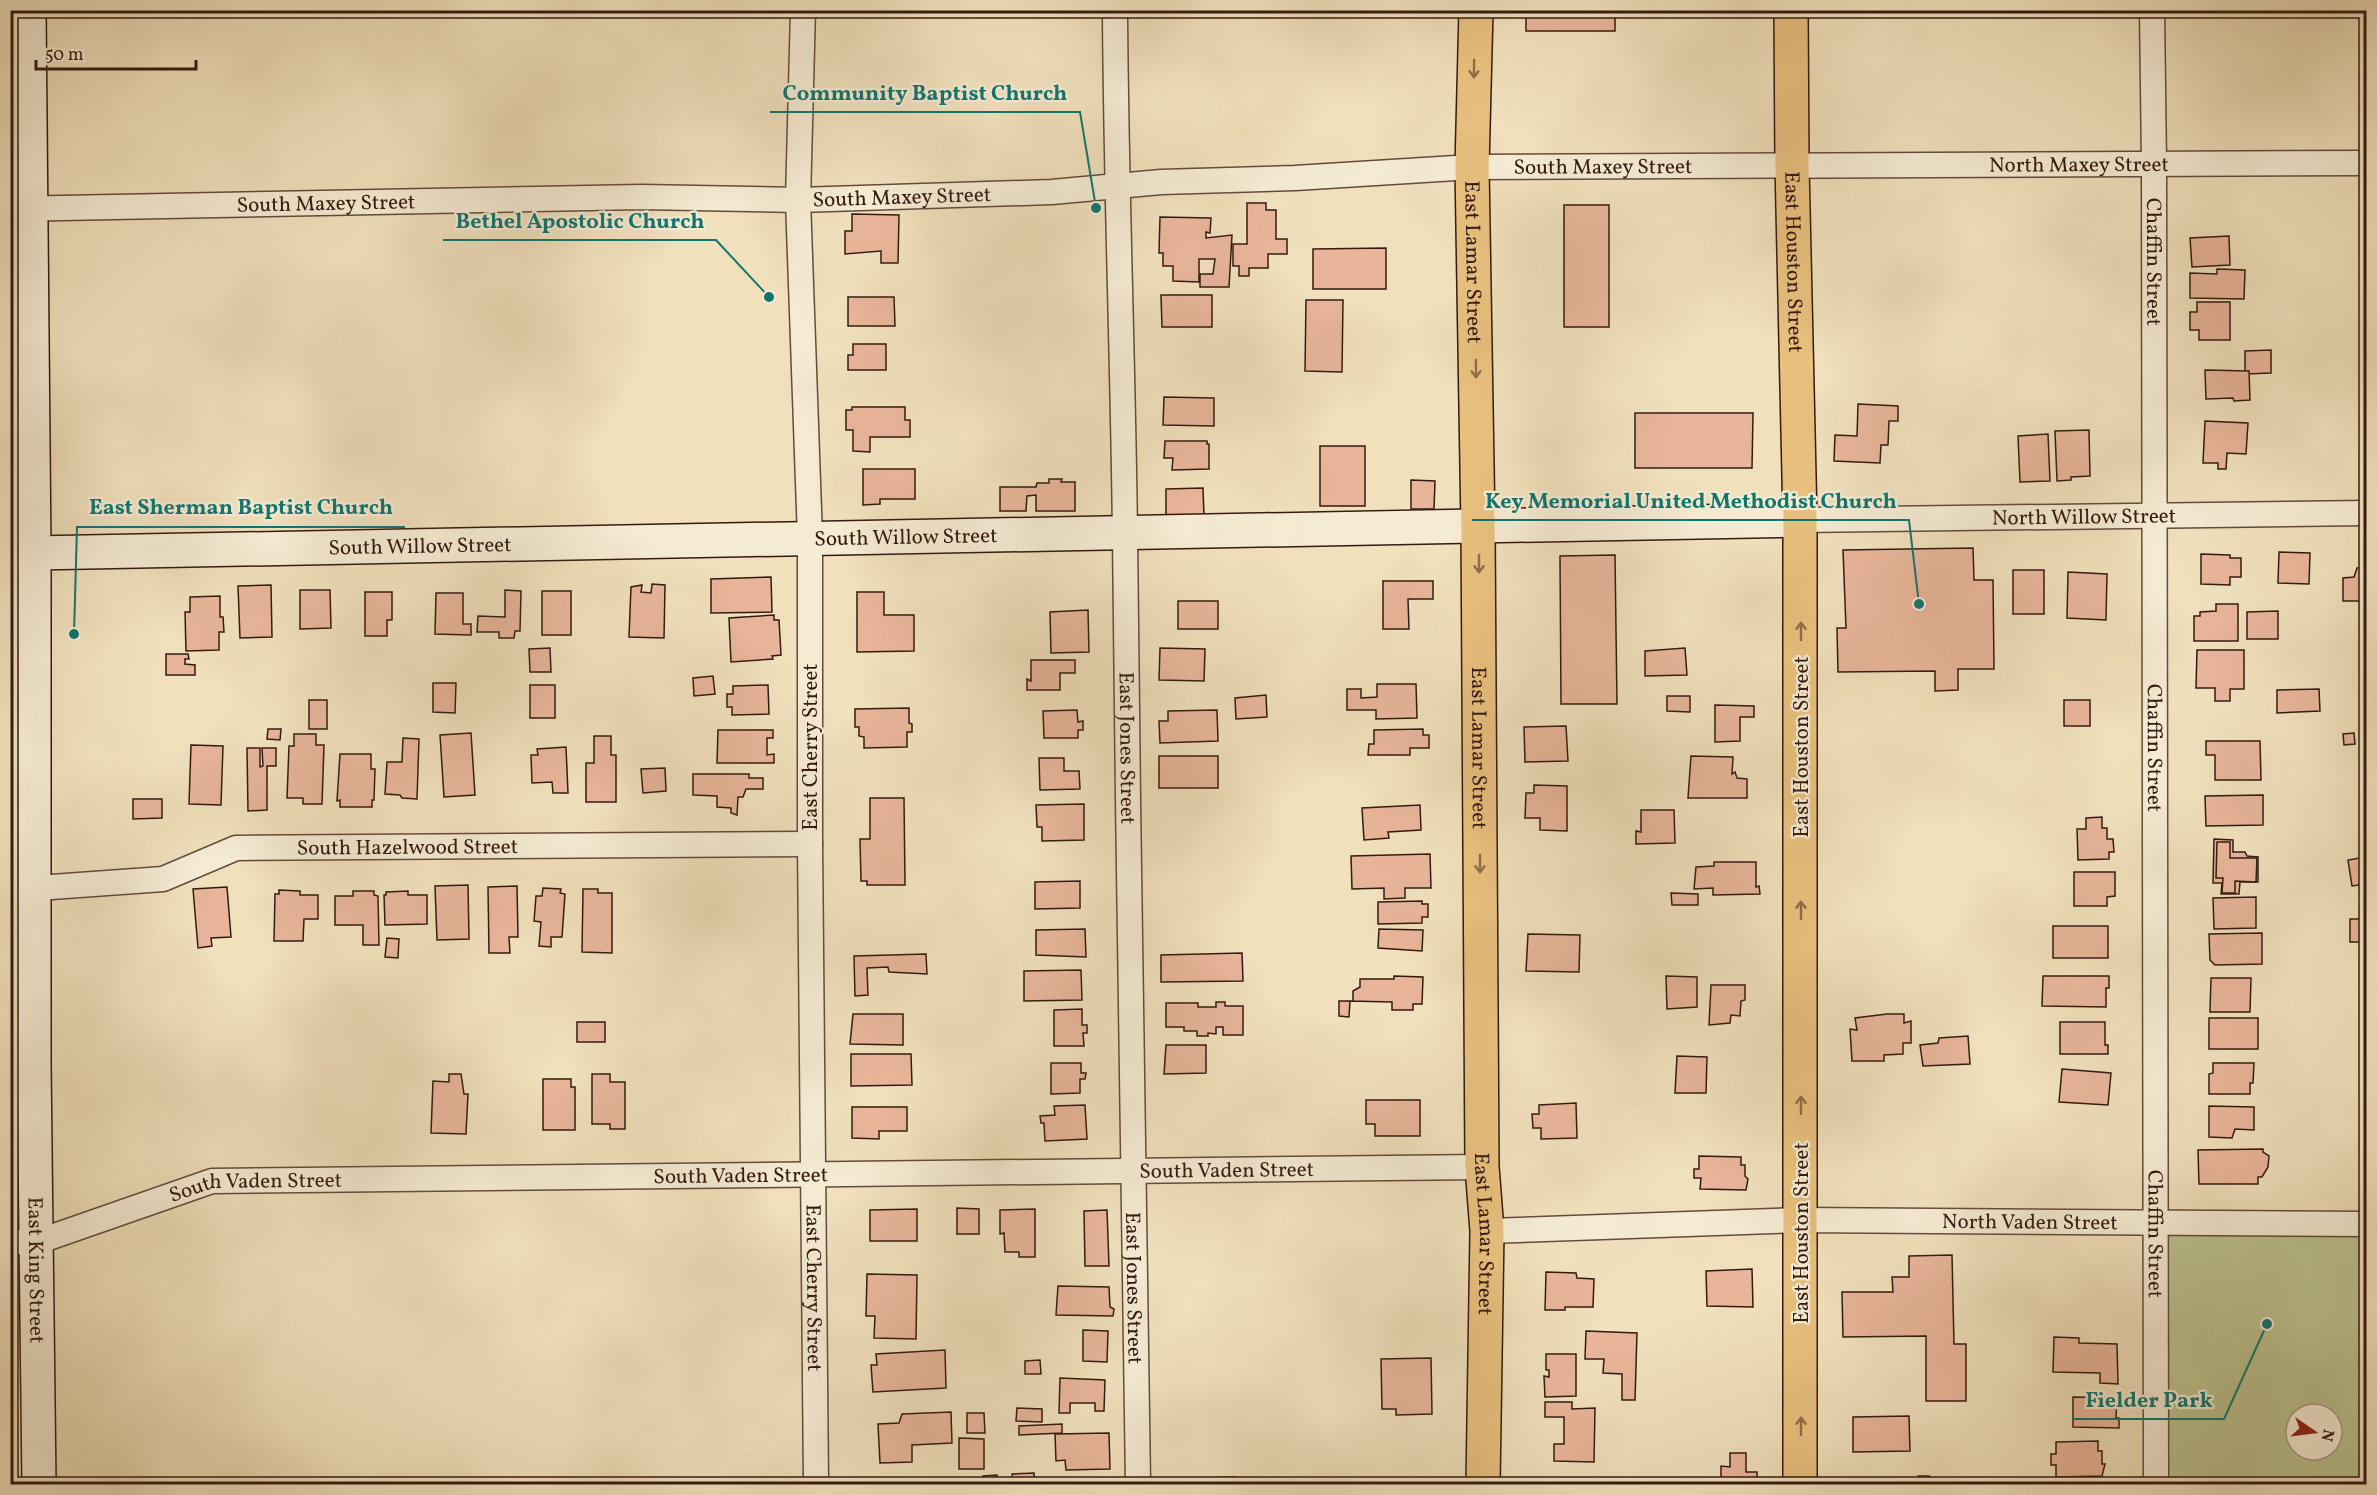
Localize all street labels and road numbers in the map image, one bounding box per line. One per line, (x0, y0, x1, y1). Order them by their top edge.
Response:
street label: North Maxey Street (1989, 151, 2169, 181)
street label: South Maxey Street (1513, 153, 1692, 183)
street label: East Houston Street (1776, 171, 1809, 353)
street label: East Lamar Street (1456, 180, 1488, 344)
street label: South Maxey Street (812, 181, 992, 216)
street label: South Maxey Street (236, 188, 416, 221)
street label: Chaffin Street (2138, 198, 2167, 326)
street label: North Willow Street (1992, 502, 2176, 534)
street label: South Willow Street (814, 522, 998, 554)
street label: South Willow Street (328, 531, 512, 563)
street label: East Houston Street (1788, 656, 1817, 838)
street label: East Cherry Street (797, 663, 826, 831)
street label: East Lamar Street (1463, 666, 1493, 830)
street label: East Jones Street (1111, 671, 1141, 824)
street label: Chaffin Street (2139, 684, 2168, 812)
street label: South Hazelwood Street (297, 833, 518, 864)
street label: East Houston Street (1788, 1142, 1817, 1324)
street label: East Lamar Street (1466, 1152, 1500, 1315)
street label: South Vaden Street (1139, 1156, 1314, 1187)
street label: South Vaden Street (653, 1161, 828, 1192)
street label: South Vaden Street (165, 1167, 342, 1211)
street label: Chaffin Street (2140, 1170, 2169, 1298)
street label: East King Street (20, 1196, 50, 1344)
street label: East Cherry Street (797, 1204, 828, 1372)
street label: North Vaden Street (1942, 1208, 2118, 1238)
street label: East Jones Street (1117, 1211, 1149, 1364)

